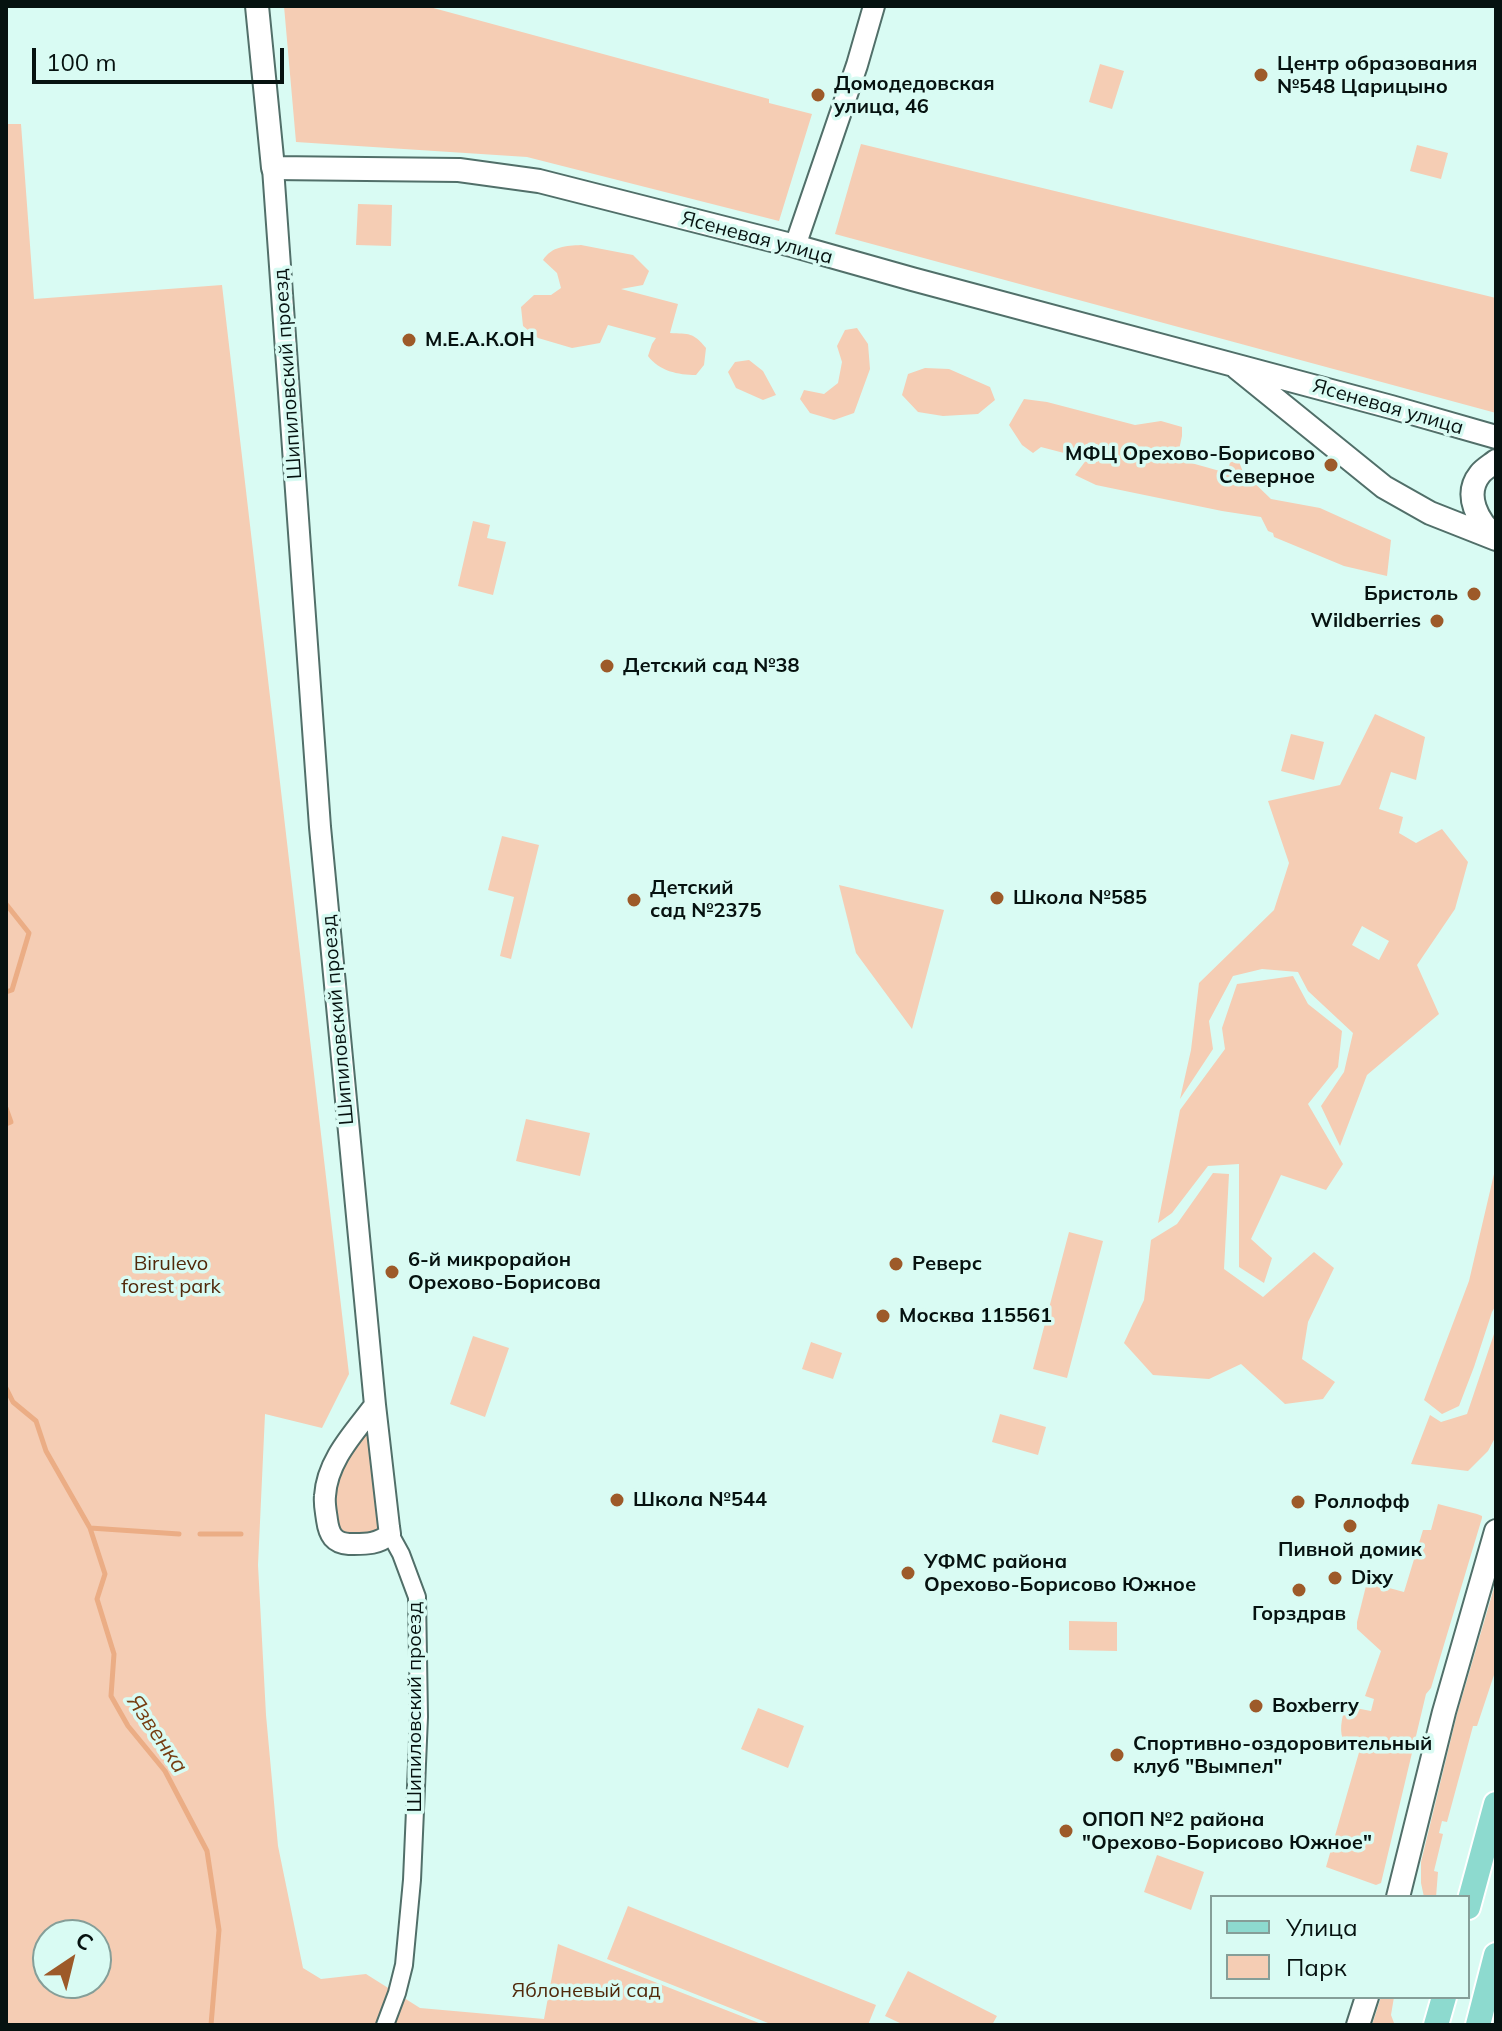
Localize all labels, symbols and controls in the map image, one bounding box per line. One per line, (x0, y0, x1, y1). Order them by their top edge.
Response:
scale bar (36, 32, 288, 82)
text: 100 m (46, 47, 117, 77)
place label: Центр образования №548 Царицыно (1277, 52, 1478, 99)
marker: Центр образования №548 Царицыно (1252, 66, 1270, 84)
place label: Домодедовская улица, 46 (834, 72, 995, 119)
marker: Домодедовская улица, 46 (809, 86, 827, 104)
street label: Ясеневая улица (679, 206, 835, 270)
street label: Шипиловский проезд (269, 268, 307, 480)
place label: М.Е.А.К.ОН (425, 328, 535, 352)
marker: М.Е.А.К.ОН (400, 331, 418, 349)
street label: Ясеневая улица (1310, 374, 1466, 440)
place label: МФЦ Орехово-Борисово Северное (1065, 442, 1315, 489)
marker: МФЦ Орехово-Борисово Северное (1322, 456, 1340, 474)
place label: Бристоль (1364, 582, 1458, 606)
marker: Бристоль (1465, 585, 1483, 603)
place label: Wildberries (1310, 609, 1421, 633)
marker: Wildberries (1428, 612, 1446, 630)
place label: Детский сад №38 (623, 654, 800, 678)
marker: Детский сад №38 (598, 657, 616, 675)
place label: Детский сад №2375 (650, 876, 761, 923)
place label: Школа №585 (1013, 886, 1147, 910)
marker: Школа №585 (988, 889, 1006, 907)
marker: Детский сад №2375 (625, 891, 643, 909)
street label: Шипиловский проезд (317, 914, 359, 1126)
place label: 6-й микрорайон Орехово-Борисова (408, 1248, 601, 1295)
park label: Birulevo forest park (121, 1252, 221, 1299)
place label: Реверс (912, 1252, 982, 1276)
marker: Реверс (887, 1255, 905, 1273)
marker: 6-й микрорайон Орехово-Борисова (383, 1263, 401, 1281)
place label: Москва 115561 (899, 1304, 1052, 1328)
marker: Москва 115561 (874, 1307, 892, 1325)
place label: Школа №544 (633, 1488, 767, 1512)
place label: Роллофф (1314, 1490, 1410, 1514)
marker: Школа №544 (608, 1491, 626, 1509)
marker: Роллофф (1289, 1493, 1307, 1511)
marker: Пивной домик (1341, 1517, 1359, 1535)
place label: Пивной домик (1278, 1538, 1422, 1562)
place label: УФМС района Орехово-Борисово Южное (924, 1550, 1196, 1597)
marker: УФМС района Орехово-Борисово Южное (899, 1564, 917, 1582)
place label: Dixy (1351, 1566, 1393, 1590)
marker: Dixy (1326, 1569, 1344, 1587)
marker: Горздрав (1290, 1581, 1308, 1599)
street label: Шипиловский проезд (403, 1601, 427, 1813)
place label: Горздрав (1252, 1602, 1346, 1626)
water label: Язвенка (121, 1690, 193, 1778)
place label: Boxberry (1272, 1694, 1359, 1718)
marker: Boxberry (1247, 1697, 1265, 1715)
place label: Спортивно-оздоровительный клуб "Вымпел" (1133, 1732, 1432, 1779)
marker: Спортивно-оздоровительный клуб "Вымпел" (1108, 1746, 1126, 1764)
place label: ОПОП №2 района "Орехово-Борисово Южное" (1082, 1808, 1372, 1855)
marker: ОПОП №2 района "Орехово-Борисово Южное" (1057, 1822, 1075, 1840)
legend (1210, 1895, 1470, 1999)
text: Улица (1286, 1912, 1358, 1942)
north arrow (32, 1919, 112, 1999)
text: С (70, 1925, 99, 1957)
text: Парк (1286, 1952, 1347, 1982)
park label: Яблоневый сад (511, 1979, 661, 2003)

